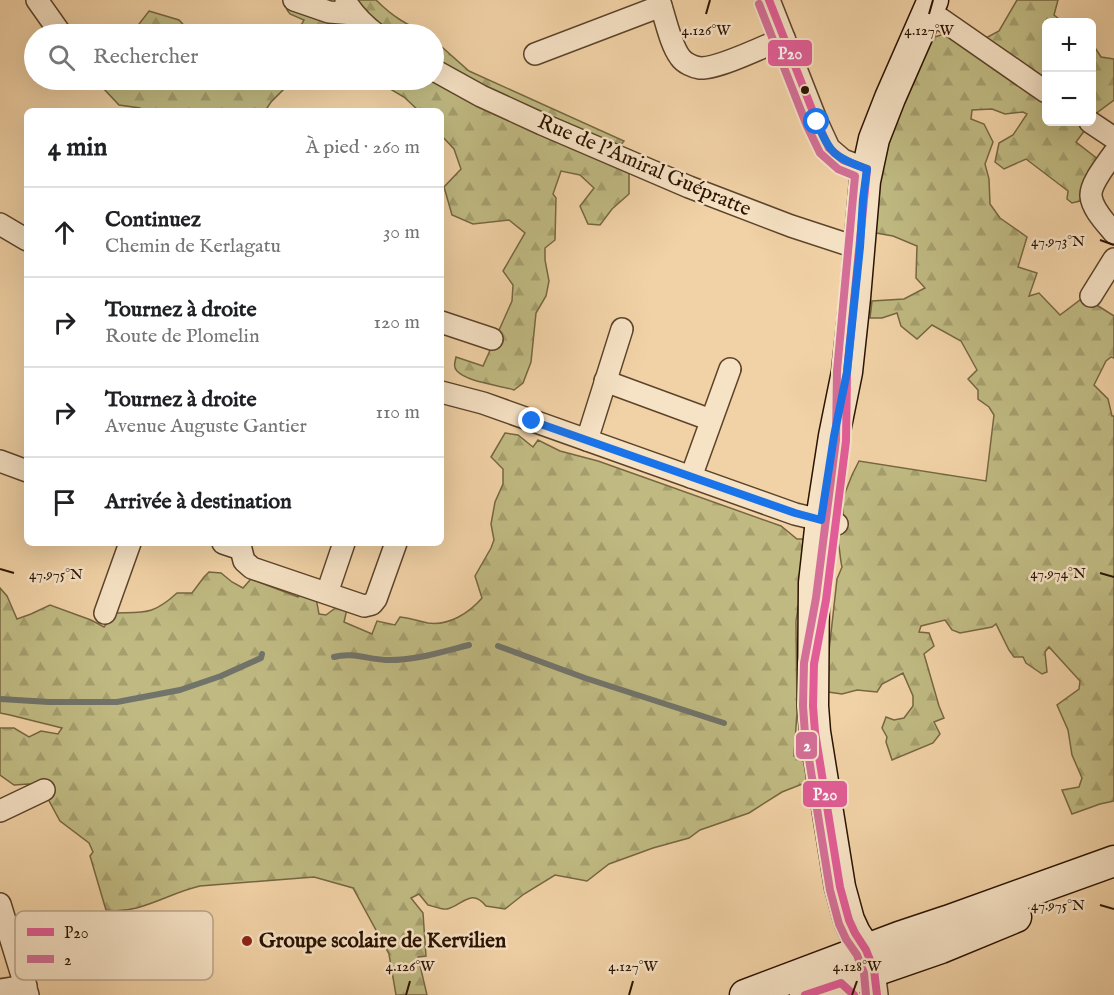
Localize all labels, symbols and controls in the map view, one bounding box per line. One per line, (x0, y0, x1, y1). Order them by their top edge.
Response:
map controls (1042, 18, 1096, 126)
button: + (1042, 18, 1096, 72)
text: 4.126°W (682, 21, 731, 40)
text: 4.127°W (904, 21, 954, 40)
search box (24, 24, 444, 90)
line badge: P20 (767, 39, 813, 67)
icon: search (45, 41, 78, 74)
text: Rechercher (93, 43, 198, 71)
text: P20 (778, 45, 802, 65)
button: − (1042, 72, 1096, 126)
unlabelled marker (799, 84, 811, 96)
route start (803, 108, 829, 134)
street label: Rue de l'Amiral Guépratte (533, 109, 755, 223)
text: 4 min (48, 131, 107, 164)
text: À pied · 260 m (306, 135, 420, 160)
text: Continuez (105, 206, 201, 234)
icon: ahead (48, 216, 81, 249)
text: 30 m (383, 220, 420, 245)
text: 47.973°N (1031, 232, 1085, 251)
text: Chemin de Kerlagatu (105, 234, 281, 259)
text: Tournez à droite (105, 296, 256, 324)
icon: right (48, 306, 81, 339)
text: 120 m (374, 310, 420, 335)
text: Route de Plomelin (105, 324, 260, 349)
text: Tournez à droite (105, 386, 256, 414)
icon: right (48, 396, 81, 429)
text: 110 m (376, 400, 420, 425)
route end (518, 407, 544, 433)
text: Avenue Auguste Gantier (105, 414, 307, 439)
icon: arrive (48, 486, 81, 519)
text: Arrivée à destination (105, 488, 292, 516)
text: 47.974°N (1030, 564, 1086, 583)
text: 47.975°N (29, 565, 83, 584)
line badge: 2 (795, 731, 818, 760)
text: 2 (803, 737, 811, 757)
line badge: P20 (802, 780, 848, 808)
text: P20 (813, 786, 837, 806)
text: 47.975°N (1031, 896, 1085, 915)
legend (15, 911, 213, 980)
text: P20 (64, 924, 89, 944)
place label: Groupe scolaire de Kervilien (259, 928, 506, 955)
marker: Groupe scolaire de Kervilien (240, 934, 254, 948)
text: 2 (64, 951, 72, 971)
text: 4.126°W (386, 957, 435, 976)
text: 4.127°W (608, 957, 658, 976)
text: 4.128°W (833, 957, 882, 976)

